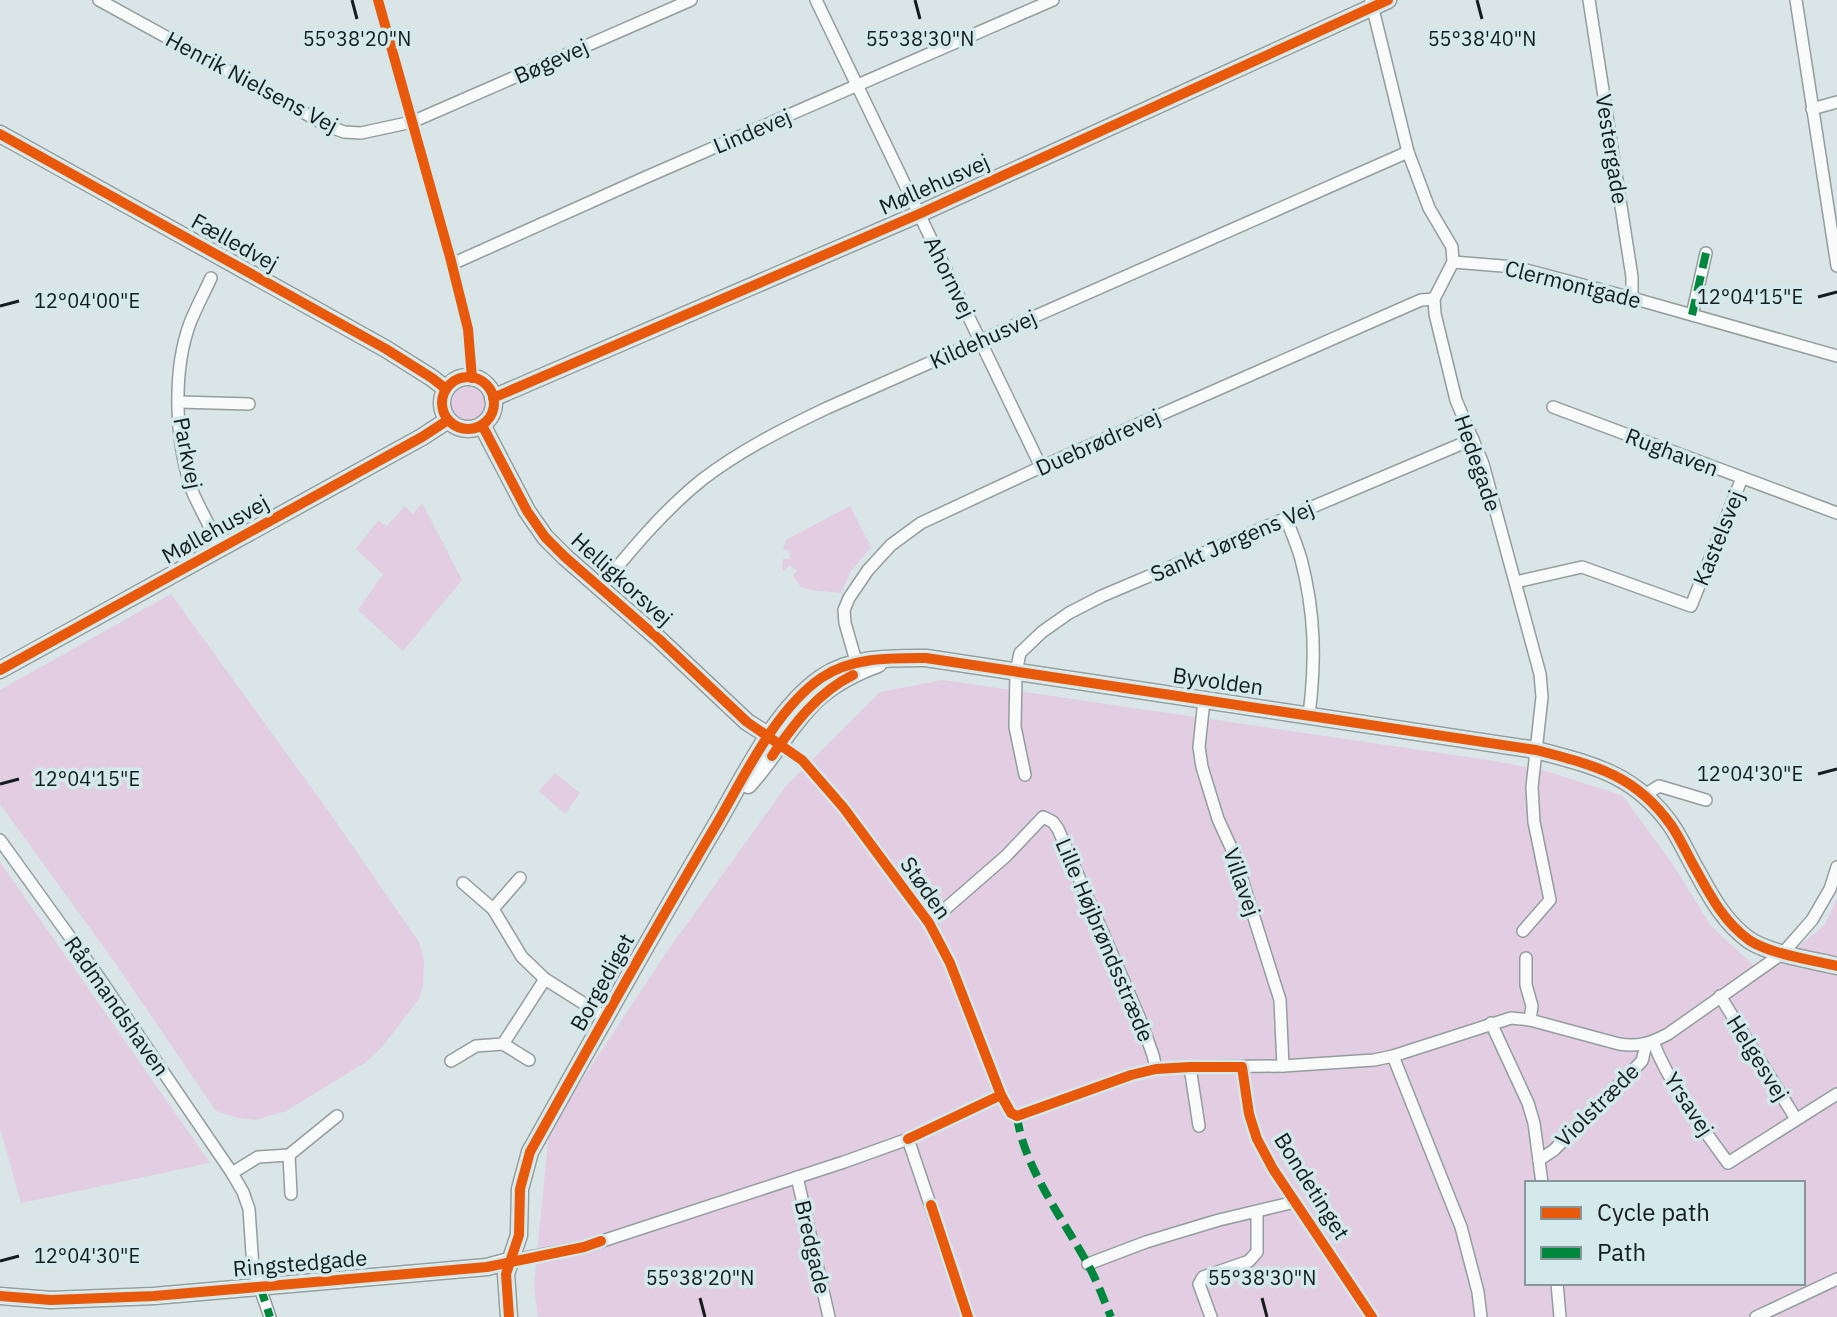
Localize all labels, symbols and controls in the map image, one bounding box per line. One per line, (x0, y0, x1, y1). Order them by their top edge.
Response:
street label: Henrik Nielsens Vej (161, 24, 343, 139)
text: 55°38'20"N (303, 25, 411, 52)
text: 55°38'30"N (866, 25, 974, 52)
text: 55°38'40"N (1428, 25, 1536, 52)
street label: Bøgevej (509, 31, 593, 90)
street label: Vestergade (1590, 92, 1635, 206)
street label: Lindevej (708, 101, 795, 160)
street label: Møllehusvej (874, 146, 994, 221)
street label: Fælledvej (187, 206, 284, 277)
street label: Ahornvej (918, 231, 983, 322)
street label: Clermontgade (1502, 253, 1644, 314)
text: 12°04'15"E (1697, 283, 1803, 310)
text: 12°04'00"E (34, 287, 140, 314)
street label: Kildehusvej (925, 302, 1041, 375)
street label: Duebrødrevej (1031, 401, 1165, 482)
street label: Hedegade (1448, 411, 1509, 515)
street label: Parkvej (167, 415, 210, 491)
street label: Rughaven (1621, 421, 1723, 483)
street label: Kastelsvej (1685, 486, 1750, 590)
street label: Møllehusvej (156, 487, 273, 570)
street label: Sankt Jørgens Vej (1146, 493, 1318, 588)
street label: Helligkorsvej (565, 525, 679, 632)
street label: Byvolden (1171, 660, 1265, 701)
text: 12°04'30"E (1697, 760, 1803, 787)
text: 12°04'15"E (34, 765, 140, 792)
street label: Lille Højbrøndsstræde (1049, 834, 1161, 1046)
street label: Villavej (1217, 844, 1268, 920)
street label: Støden (894, 851, 958, 925)
street label: Borgediget (563, 928, 640, 1036)
street label: Rådmandshaven (58, 930, 176, 1081)
street label: Helgesvej (1721, 1009, 1796, 1106)
street label: Violstræde (1548, 1056, 1645, 1153)
street label: Yrsavej (1658, 1066, 1721, 1141)
street label: Bondetinget (1268, 1127, 1357, 1245)
legend (1525, 1181, 1805, 1285)
text: Cycle path (1597, 1196, 1710, 1228)
street label: Bredgade (789, 1197, 838, 1297)
text: Path (1597, 1236, 1646, 1268)
text: 12°04'30"E (34, 1242, 140, 1269)
street label: Ringstedgade (232, 1242, 368, 1283)
text: 55°38'20"N (646, 1264, 754, 1291)
text: 55°38'30"N (1208, 1264, 1316, 1291)

